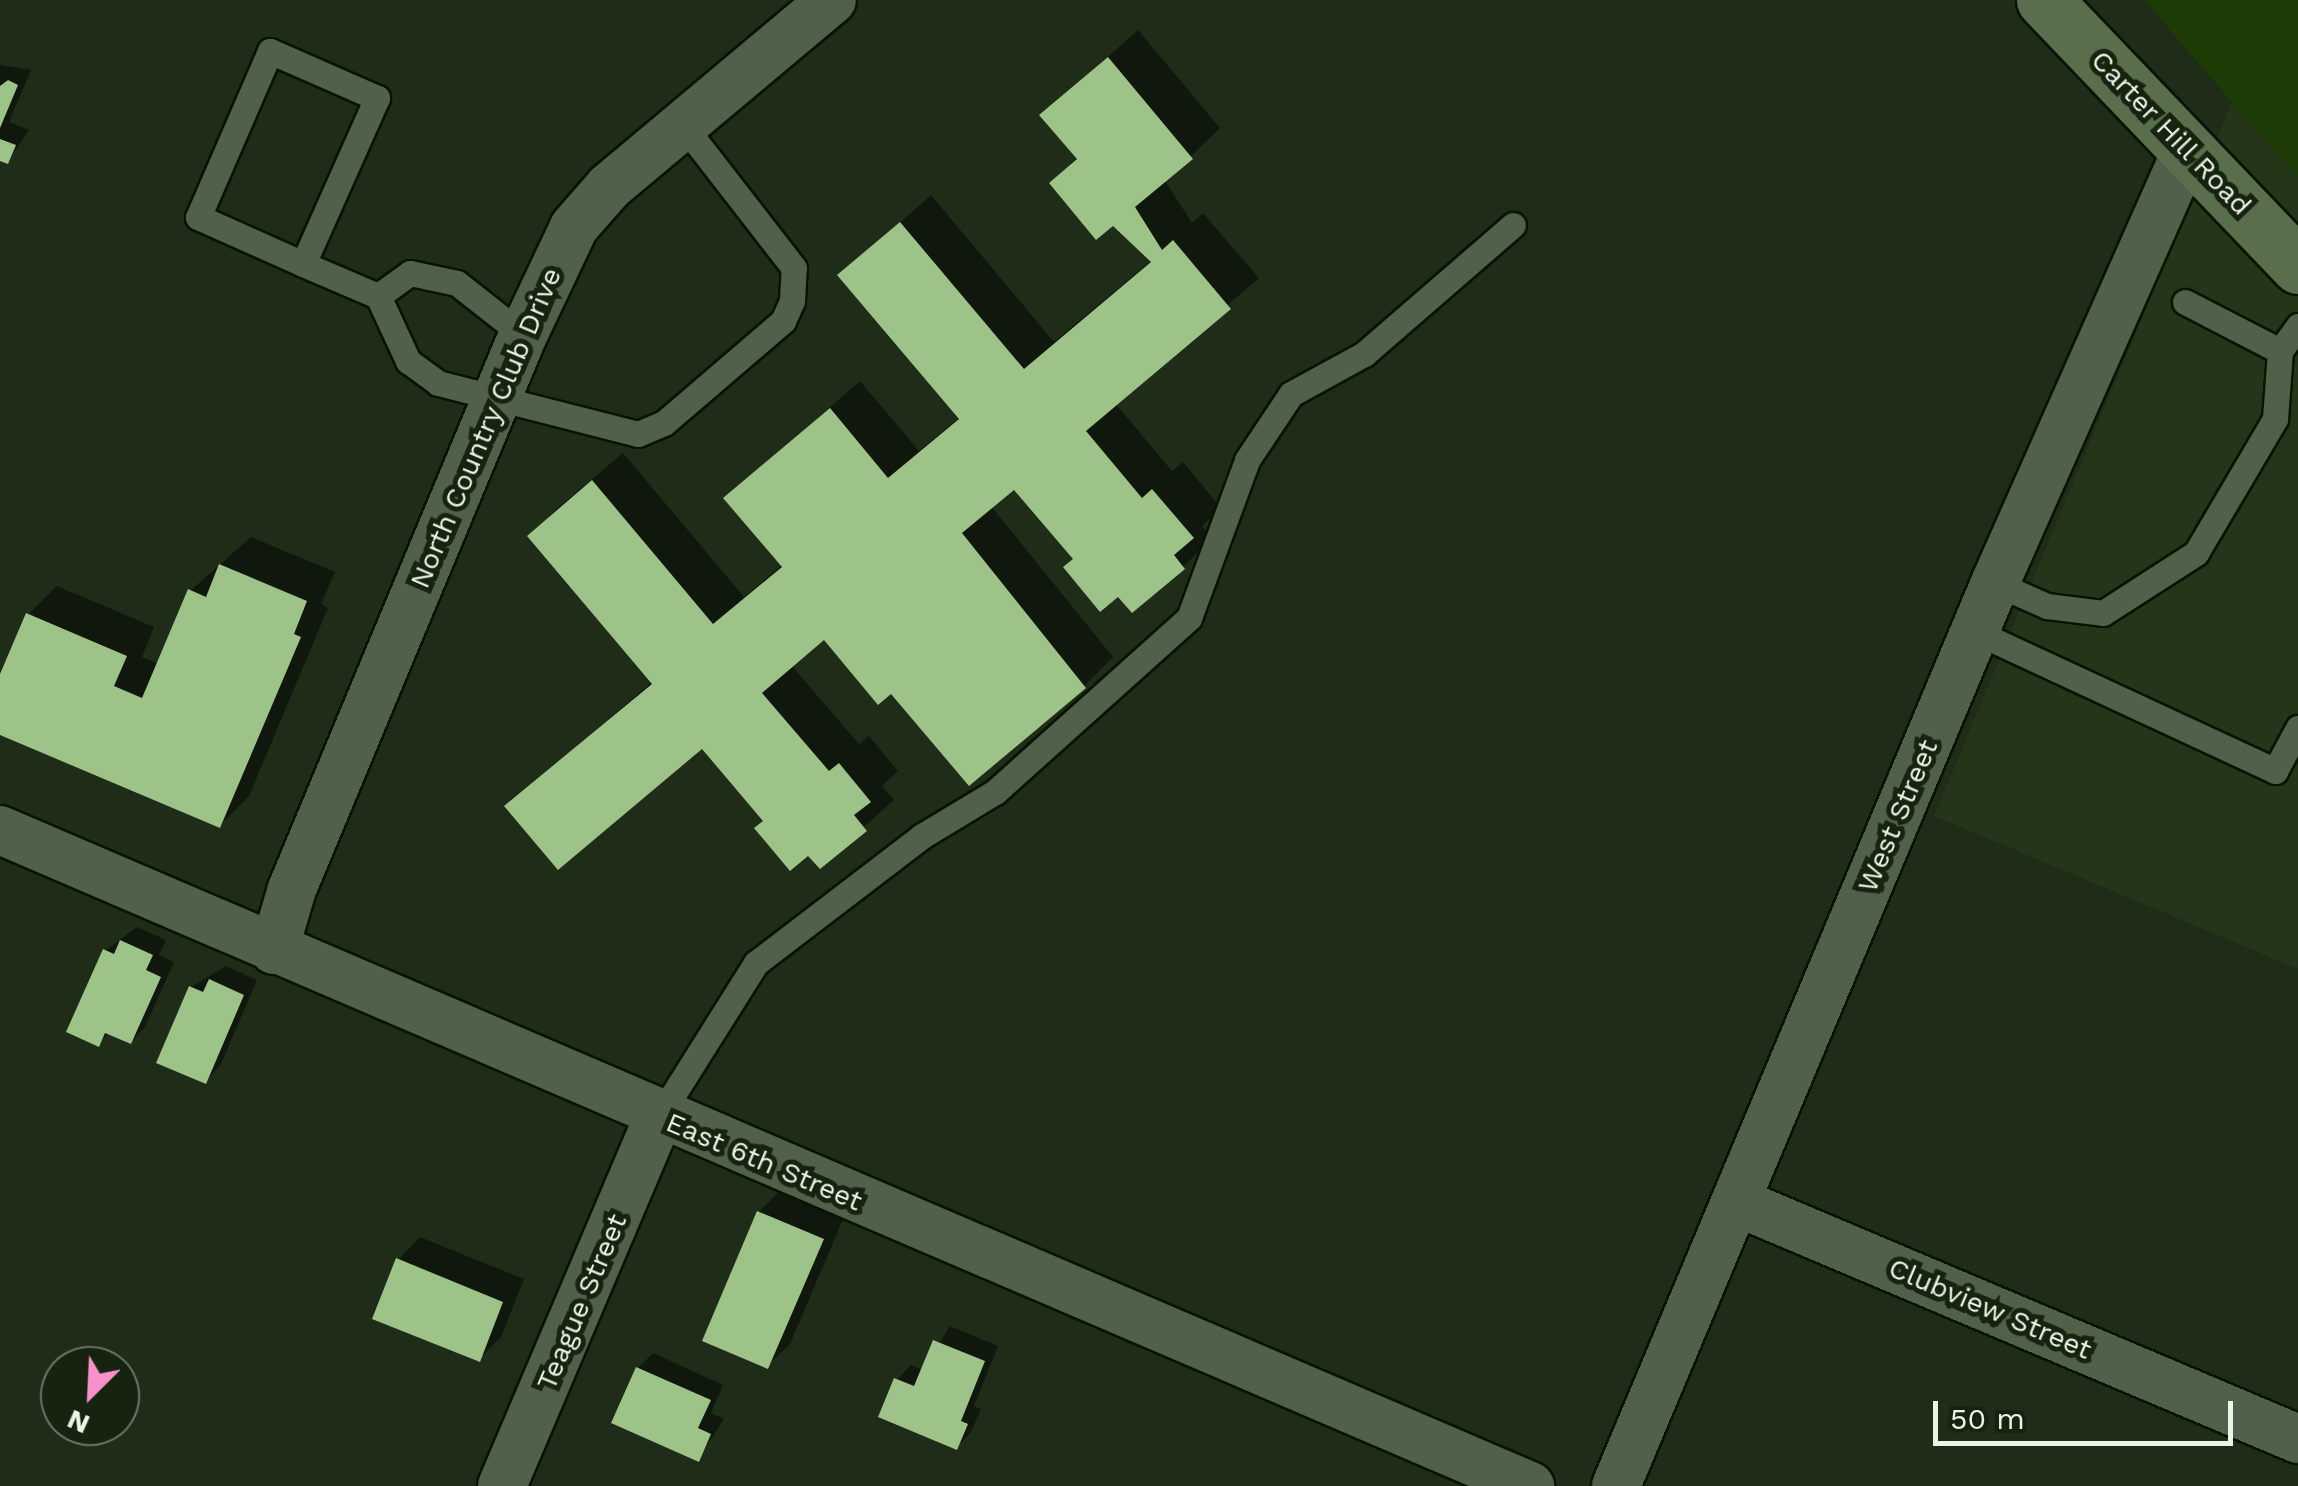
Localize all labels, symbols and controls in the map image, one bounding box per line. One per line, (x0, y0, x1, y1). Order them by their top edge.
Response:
street label: Carter Hill Road (2083, 43, 2259, 223)
street label: North Country Club Drive (403, 262, 569, 594)
street label: West Street (1851, 735, 1945, 897)
street label: East 6th Street (661, 1106, 867, 1218)
street label: Teague Street (530, 1209, 634, 1395)
street label: Clubview Street (1883, 1251, 2097, 1367)
north arrow (40, 1346, 140, 1446)
scale bar (1938, 1381, 2238, 1443)
text: 50 m (1950, 1401, 2025, 1436)
text: N (62, 1403, 95, 1441)

